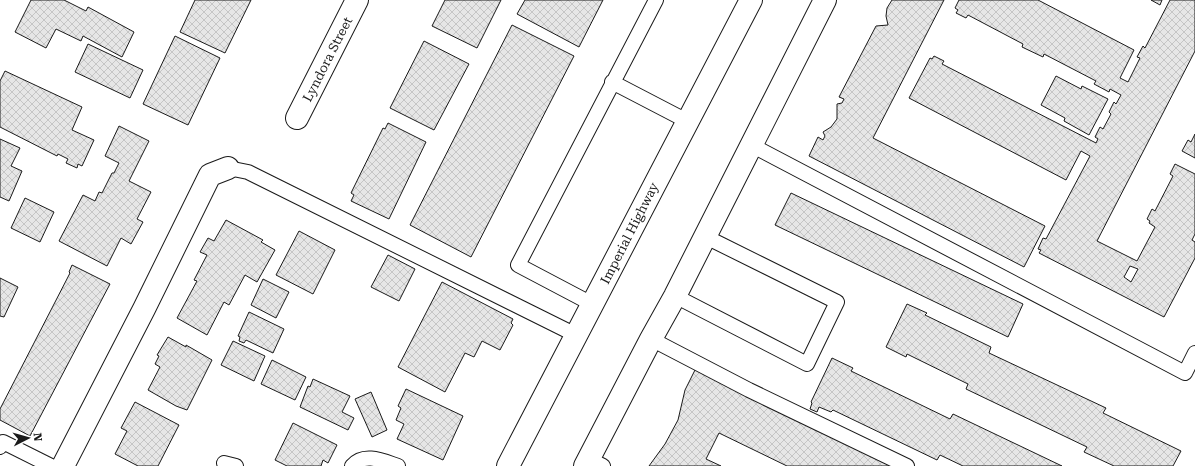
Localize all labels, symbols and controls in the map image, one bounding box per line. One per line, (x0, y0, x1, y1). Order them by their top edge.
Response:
street label: Lyndora Street (300, 14, 355, 104)
street label: Imperial Highway (597, 180, 662, 286)
north arrow (8, 418, 48, 458)
text: N (31, 432, 44, 442)

